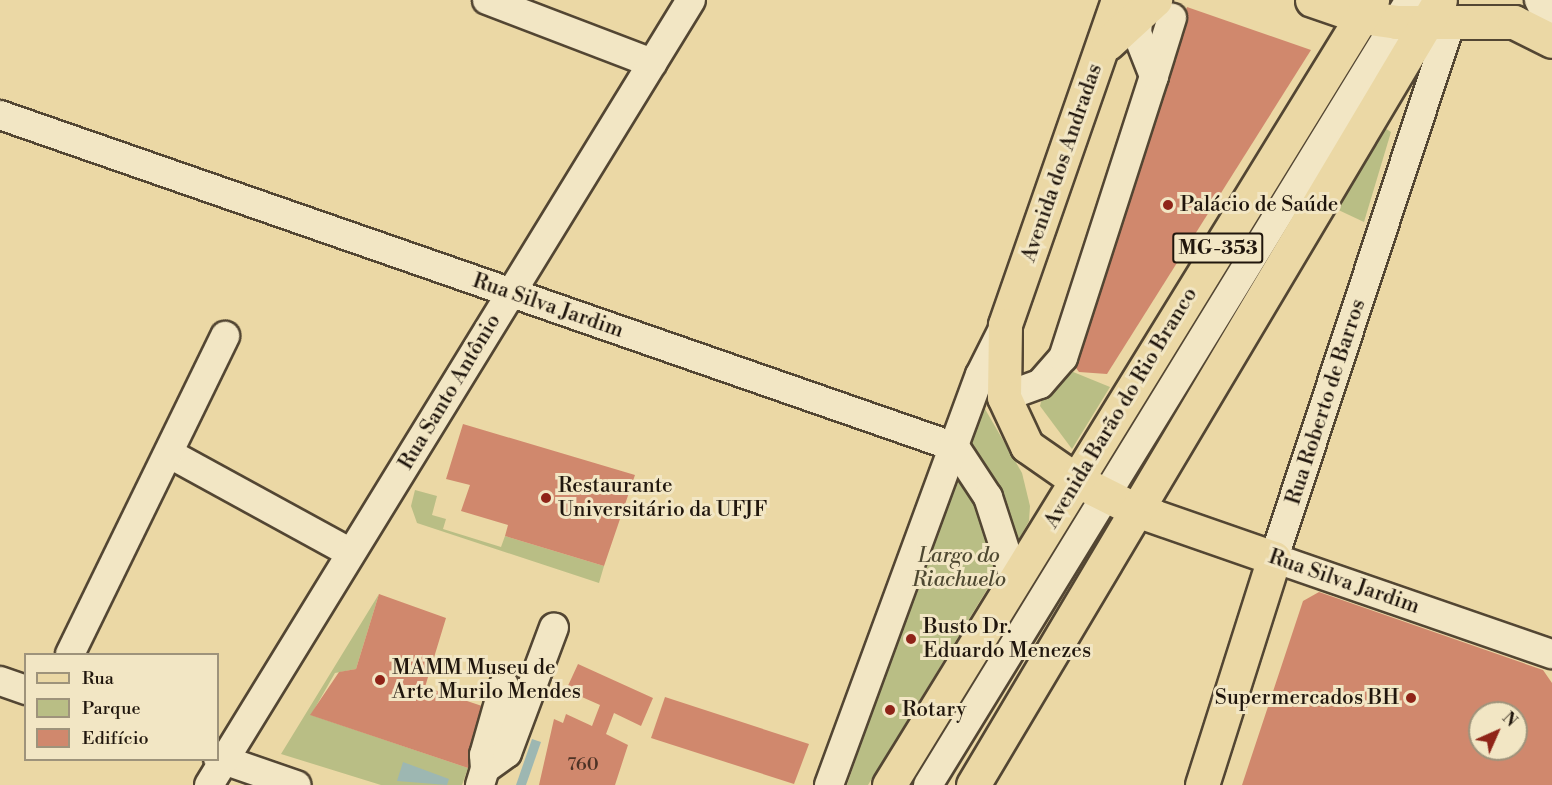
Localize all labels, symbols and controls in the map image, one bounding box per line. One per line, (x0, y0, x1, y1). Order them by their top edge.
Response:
street label: Avenida dos Andradas (1016, 61, 1108, 265)
place label: Palácio de Saúde (1180, 192, 1338, 218)
marker: Palácio de Saúde (1161, 198, 1175, 212)
road number: MG-353 (1172, 231, 1264, 265)
street label: Rua Silva Jardim (469, 268, 627, 344)
street label: Avenida Barão do Rio Branco (1039, 283, 1203, 533)
street label: Rua Roberto de Barros (1281, 296, 1371, 508)
street label: Rua Santo Antônio (394, 310, 506, 474)
place label: Restaurante Universitário da UFJF (558, 473, 767, 523)
marker: Restaurante Universitário da UFJF (539, 491, 553, 505)
park label: Largo do Riachuelo (912, 543, 1006, 593)
street label: Rua Silva Jardim (1265, 544, 1423, 620)
place label: Busto Dr. Eduardo Menezes (923, 614, 1091, 664)
marker: Busto Dr. Eduardo Menezes (904, 632, 918, 646)
legend (24, 653, 219, 761)
place label: MAMM Museu de Arte Murilo Mendes (392, 655, 581, 705)
text: Rua (82, 667, 114, 690)
marker: MAMM Museu de Arte Murilo Mendes (373, 673, 387, 687)
place label: Supermercados BH (1215, 685, 1399, 711)
marker: Supermercados BH (1404, 691, 1418, 705)
text: Parque (82, 697, 141, 720)
place label: Rotary (902, 697, 966, 723)
north arrow (1468, 701, 1528, 761)
marker: Rotary (883, 703, 897, 717)
text: N (1498, 708, 1521, 731)
text: Edifício (82, 727, 149, 750)
house number: 760 (567, 754, 599, 776)

